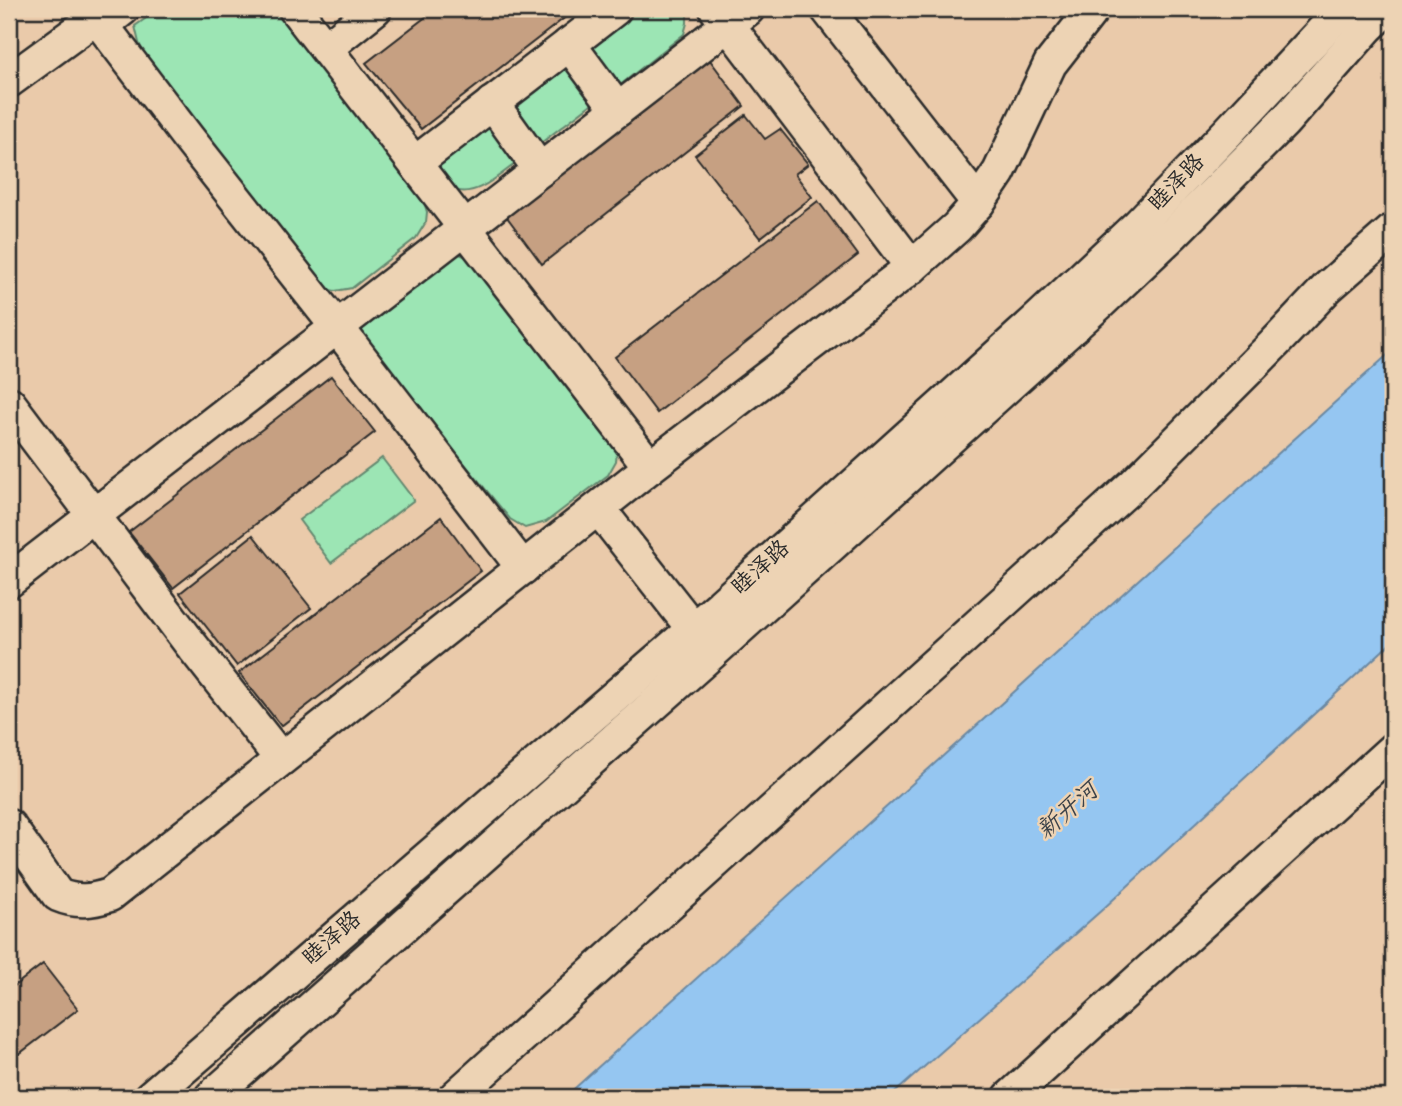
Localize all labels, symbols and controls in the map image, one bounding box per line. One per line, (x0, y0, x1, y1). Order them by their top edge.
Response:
street label: 睦泽路 (1142, 148, 1214, 220)
street label: 睦泽路 (725, 534, 799, 604)
water label: 新开河 (1031, 773, 1110, 848)
street label: 睦泽路 (296, 905, 370, 975)

